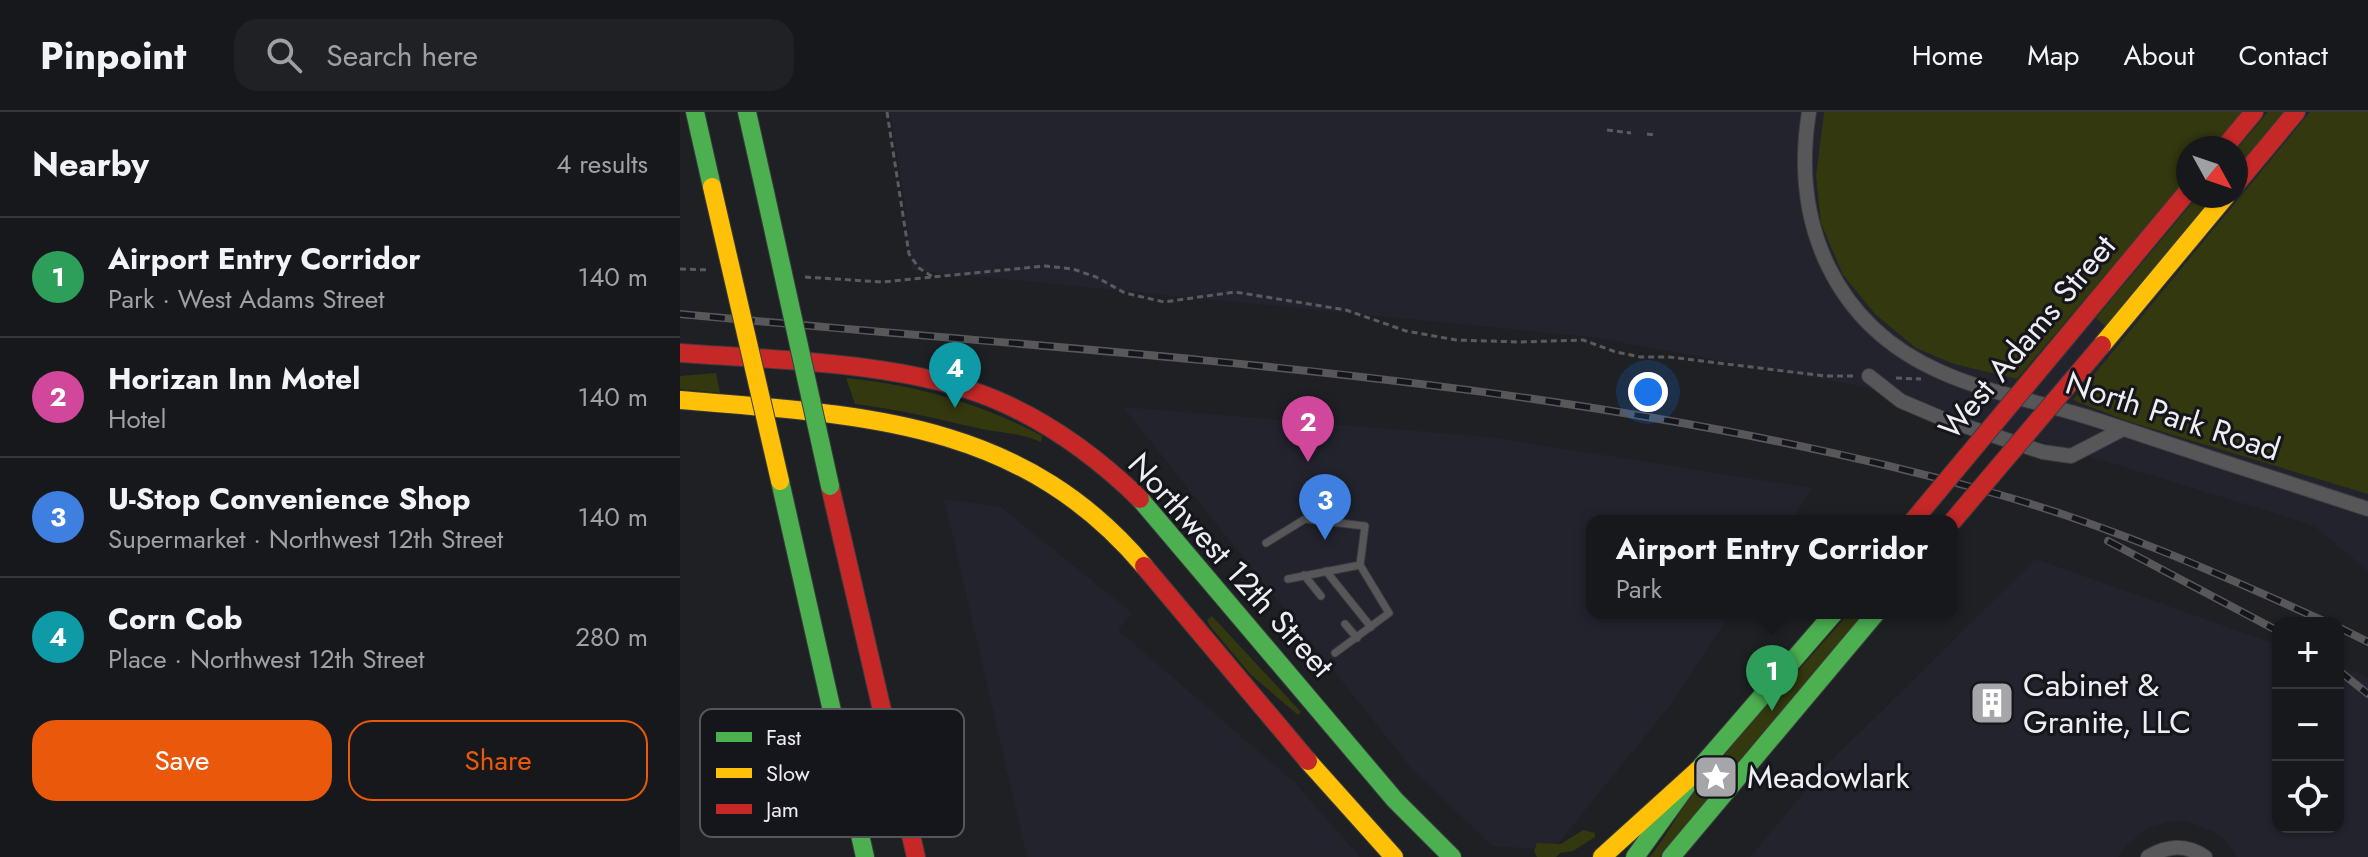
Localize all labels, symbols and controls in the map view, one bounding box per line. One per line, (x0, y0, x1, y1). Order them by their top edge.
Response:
search box (234, 19, 794, 91)
text: Pinpoint (40, 28, 186, 83)
icon: search (262, 33, 306, 77)
text: Search here (326, 34, 478, 77)
text: Home (1912, 35, 1983, 76)
text: Map (2027, 35, 2079, 76)
text: About (2123, 35, 2195, 76)
text: Contact (2239, 35, 2328, 76)
north arrow (2176, 136, 2248, 208)
text: Nearby (32, 140, 149, 189)
text: 4 results (556, 145, 648, 183)
street label: West Adams Street (1928, 225, 2127, 449)
text: Airport Entry Corridor (108, 237, 421, 280)
text: 1 (51, 258, 65, 296)
text: 140 m (577, 258, 648, 296)
text: Park · West Adams Street (108, 280, 384, 318)
pin: 4 (929, 342, 981, 408)
text: Horizan Inn Motel (108, 357, 360, 400)
street label: North Park Road (2060, 360, 2286, 472)
your location (1628, 372, 1668, 412)
text: 2 (49, 378, 67, 416)
text: 140 m (577, 378, 648, 416)
pin: 2 (1282, 396, 1334, 462)
text: Hotel (108, 400, 166, 438)
street label: Northwest 12th Street (1117, 442, 1345, 688)
pin: 3 (1299, 474, 1351, 540)
text: U-Stop Convenience Shop (108, 477, 471, 520)
text: 3 (50, 498, 66, 536)
text: 140 m (577, 498, 648, 536)
popup (1586, 515, 1958, 619)
text: Supermarket · Northwest 12th Street (108, 520, 503, 558)
text: Airport Entry Corridor (1616, 527, 1928, 570)
text: Park (1616, 570, 1662, 608)
text: Corn Cob (108, 597, 243, 640)
map controls (2272, 617, 2344, 833)
button: + (2272, 617, 2344, 689)
text: 4 (49, 618, 67, 656)
text: 280 m (575, 618, 648, 656)
text: Place · Northwest 12th Street (108, 640, 424, 678)
pin: 1 (1746, 645, 1798, 711)
place label: Cabinet & Granite, LLC (2023, 662, 2191, 745)
building icon: Cabinet & Granite, LLC (1968, 679, 2016, 727)
button: − (2272, 689, 2344, 761)
legend (700, 709, 964, 837)
button: Save (32, 720, 332, 801)
button: Share (348, 720, 648, 801)
text: Fast (766, 721, 802, 753)
place icon: Meadowlark (1692, 753, 1740, 801)
place label: Meadowlark (1747, 754, 1911, 800)
text: Slow (766, 757, 810, 789)
button: locate (2272, 761, 2344, 833)
text: Jam (763, 793, 799, 825)

